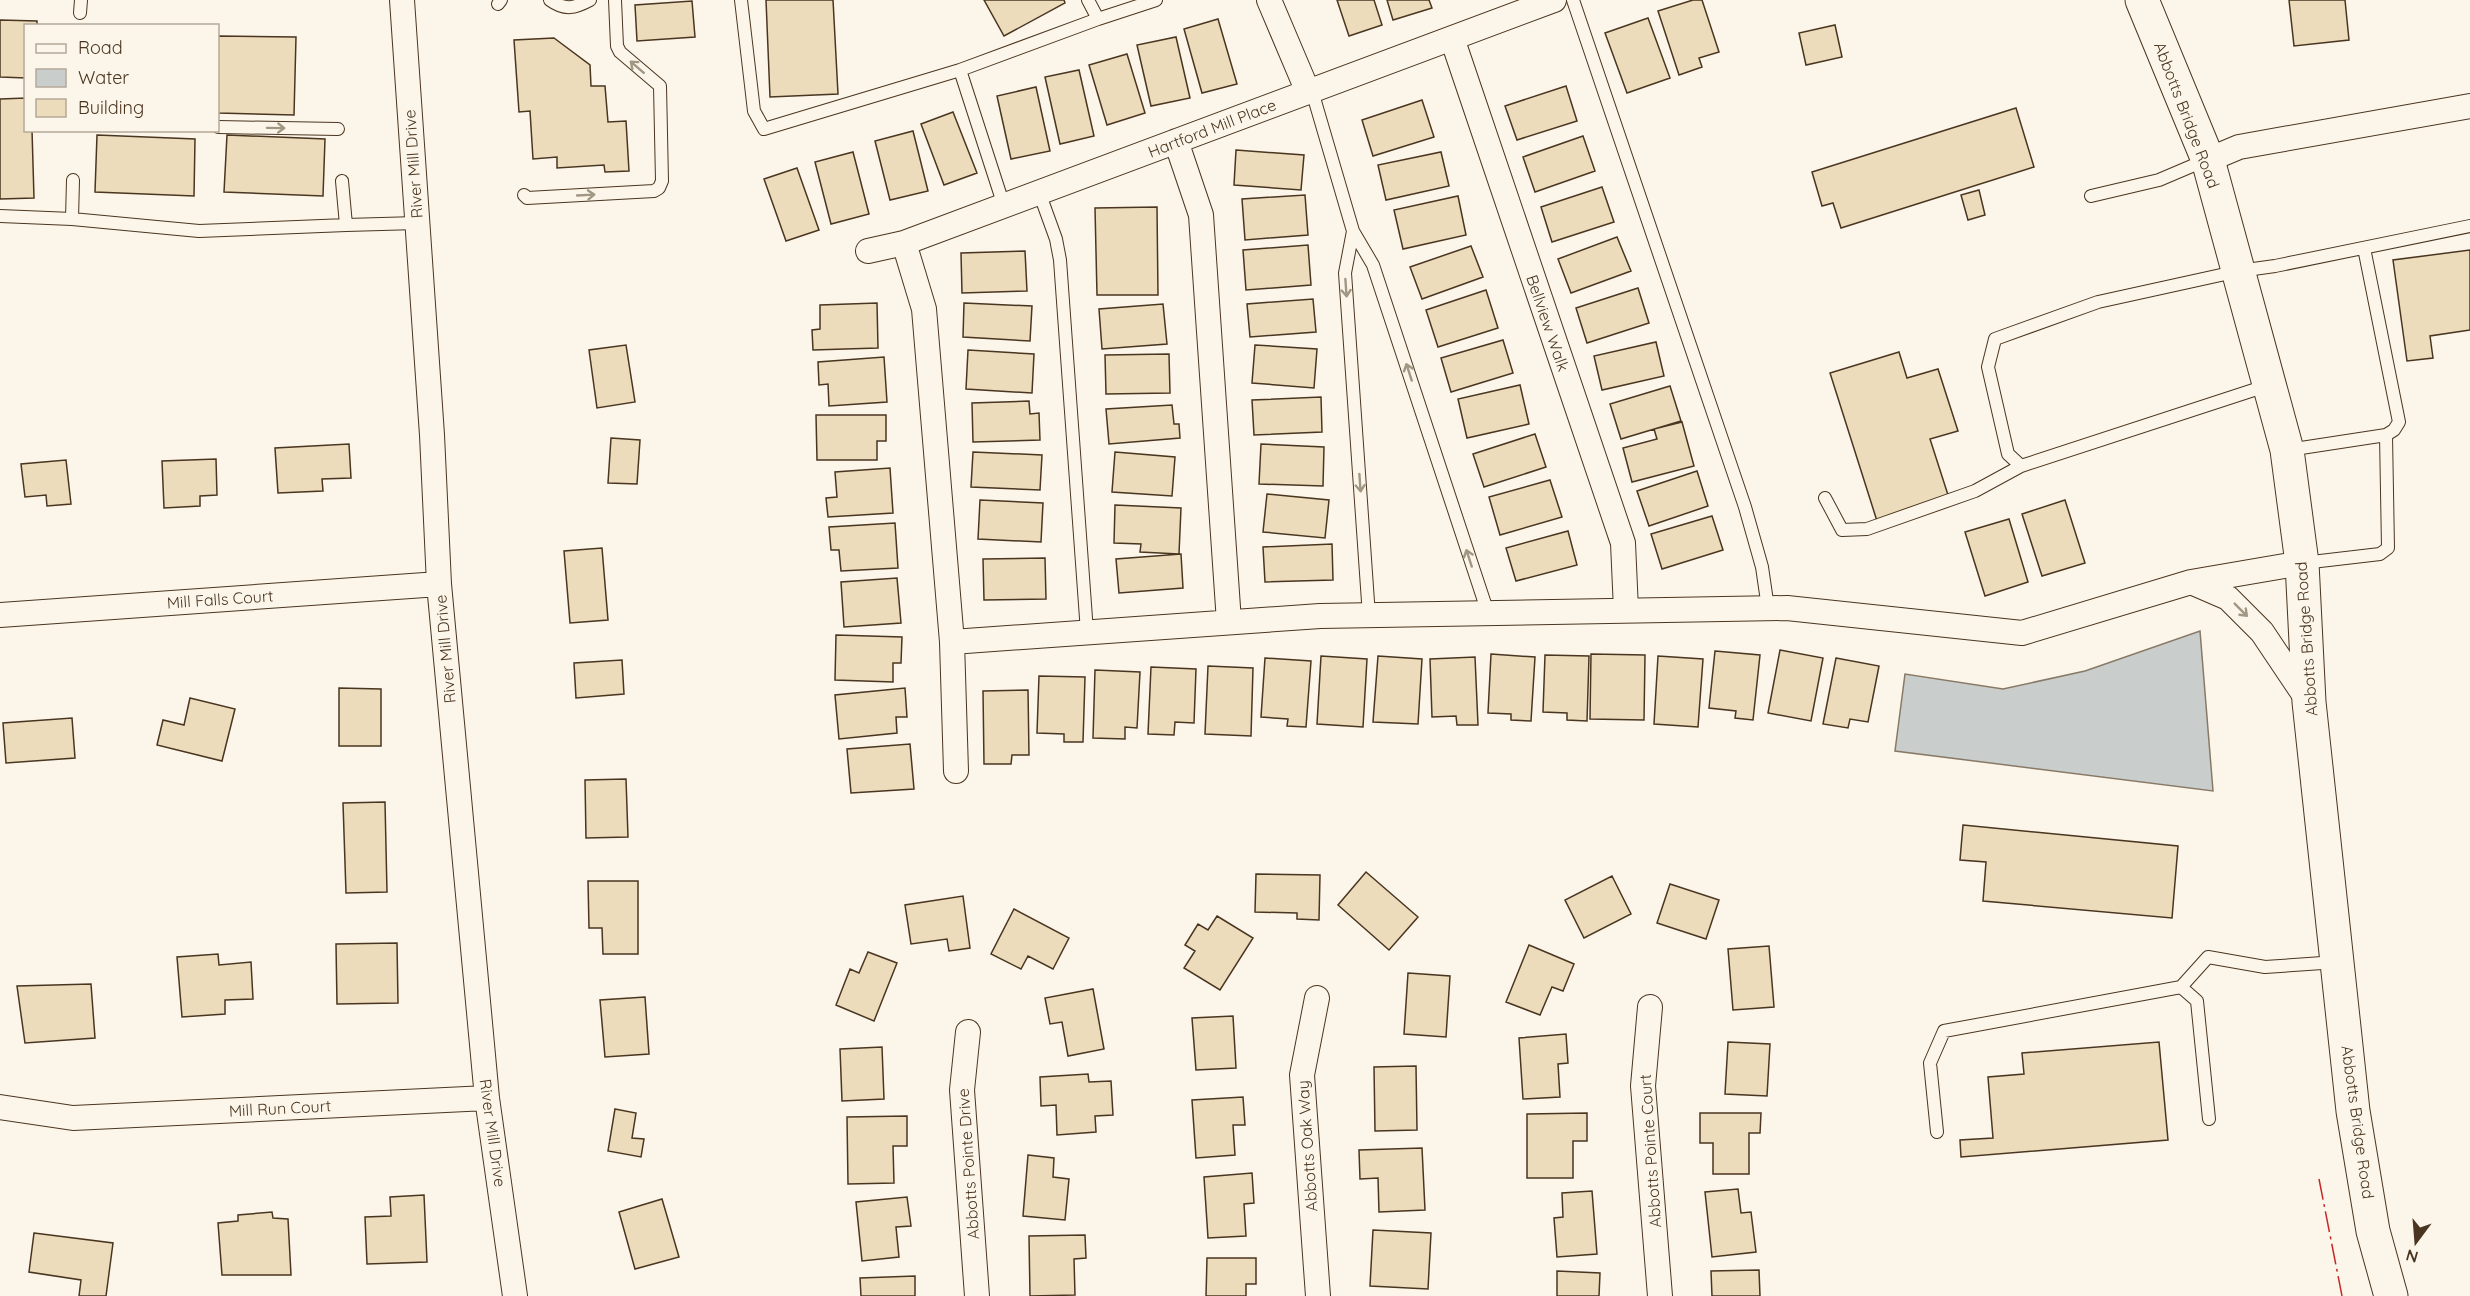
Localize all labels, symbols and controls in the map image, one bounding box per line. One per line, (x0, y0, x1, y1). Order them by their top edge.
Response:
legend (24, 24, 219, 132)
text: Road (78, 36, 123, 59)
street label: Abbotts Bridge Road (2150, 39, 2224, 191)
one-way arrow (630, 60, 645, 74)
text: Water (78, 66, 129, 89)
street label: Hartford Mill Place (1145, 94, 1279, 162)
text: Building (78, 96, 144, 119)
street label: River Mill Drive (399, 109, 427, 219)
one-way arrow (265, 122, 285, 134)
one-way arrow (575, 189, 595, 200)
street label: Bellview Walk (1522, 272, 1574, 374)
one-way arrow (1341, 278, 1352, 298)
one-way arrow (1402, 363, 1413, 382)
one-way arrow (1355, 472, 1366, 492)
one-way arrow (1463, 549, 1474, 567)
street label: Abbotts Bridge Road (2291, 561, 2321, 717)
street label: Mill Falls Court (166, 585, 274, 613)
street label: River Mill Drive (430, 594, 460, 704)
one-way arrow (2234, 603, 2248, 618)
street label: Abbotts Bridge Road (2337, 1044, 2379, 1200)
street label: Abbotts Pointe Court (1635, 1074, 1665, 1228)
street label: River Mill Drive (476, 1078, 510, 1188)
street label: Abbotts Oak Way (1292, 1080, 1322, 1212)
street label: Abbotts Pointe Drive (953, 1088, 983, 1240)
street label: Mill Run Court (228, 1095, 332, 1121)
north arrow (2386, 1212, 2446, 1272)
text: N (2403, 1245, 2420, 1268)

